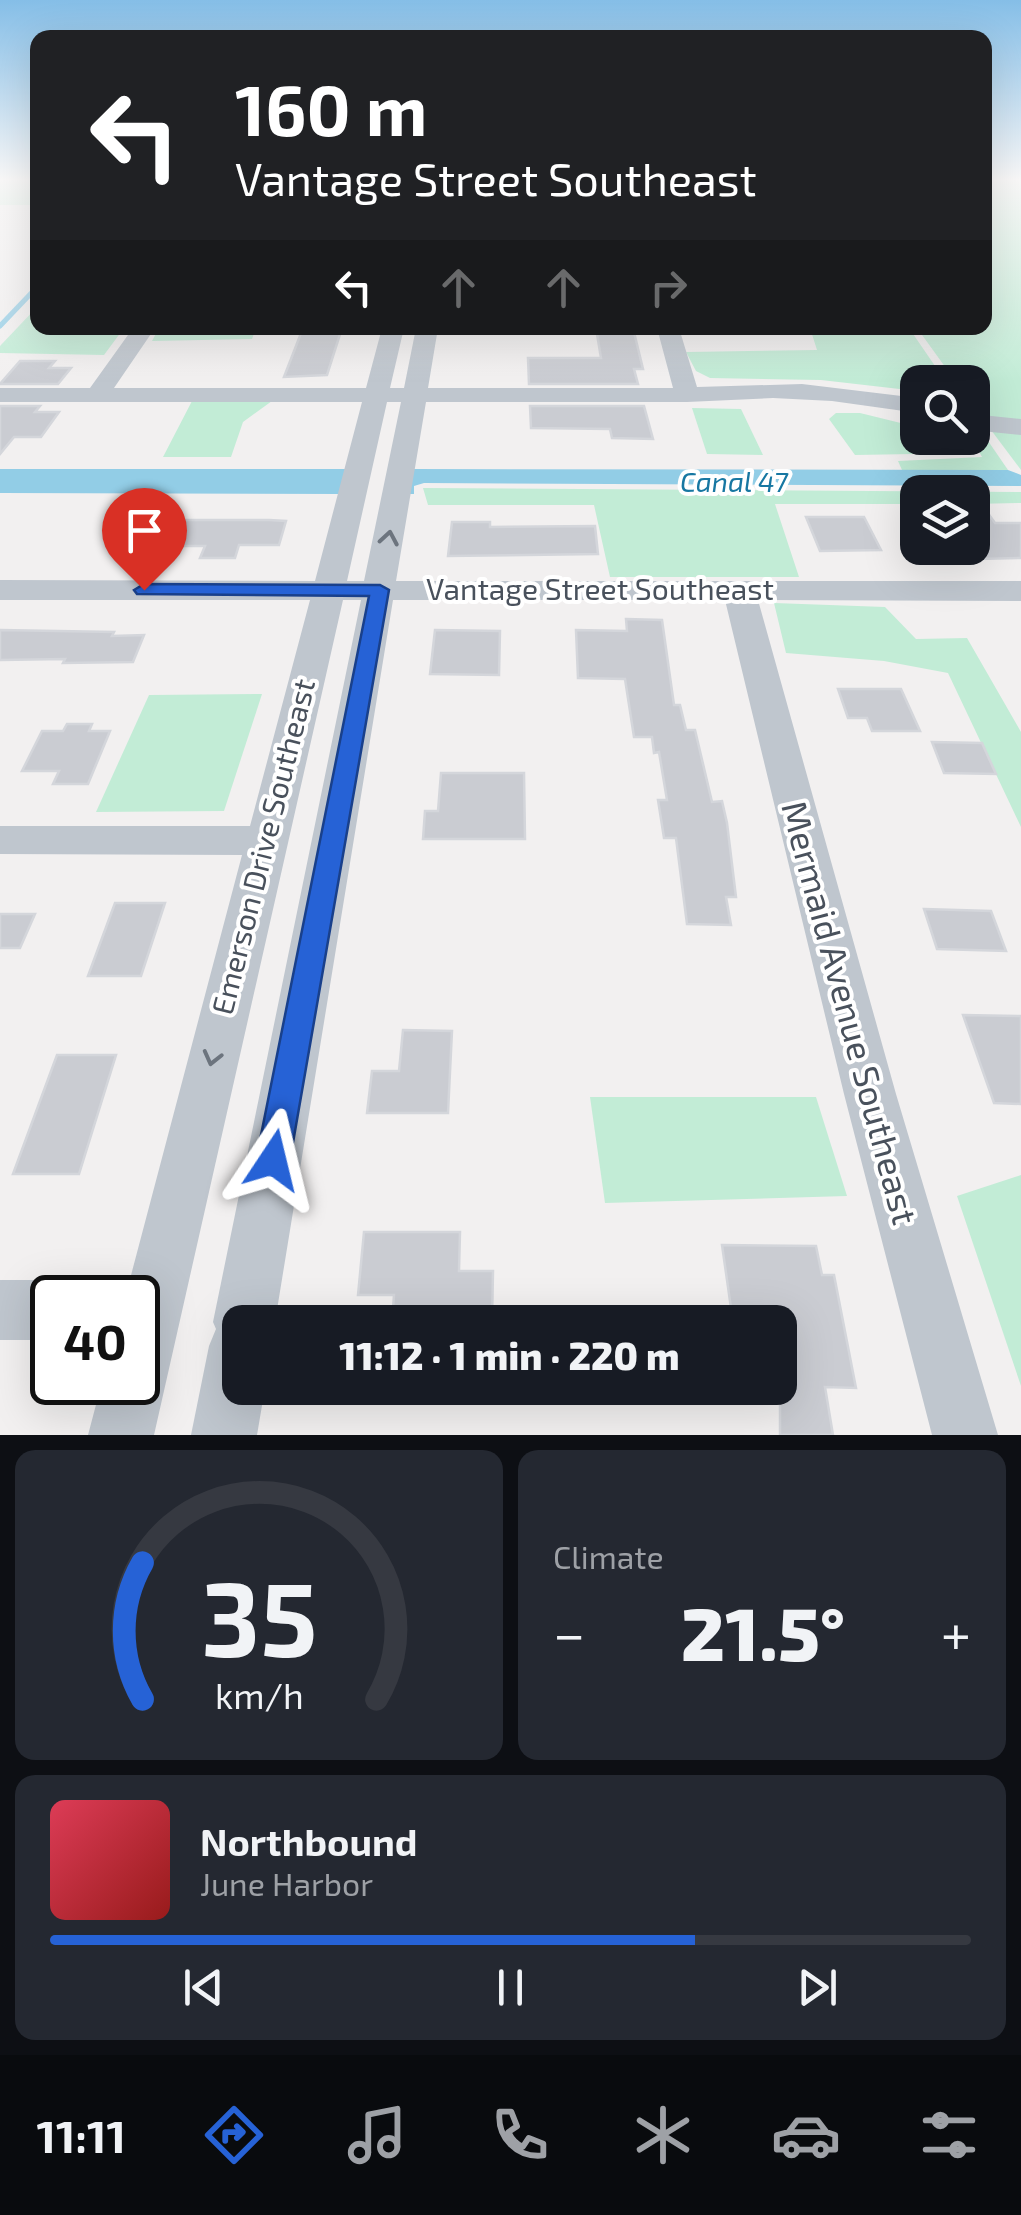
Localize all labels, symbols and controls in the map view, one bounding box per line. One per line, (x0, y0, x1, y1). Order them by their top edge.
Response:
text: 160 m (235, 66, 428, 150)
icon: left (70, 70, 200, 200)
text: Vantage Street Southeast (235, 151, 757, 205)
icon: left (326, 260, 381, 315)
icon: ahead (431, 260, 486, 315)
icon: ahead (536, 260, 591, 315)
icon: right (641, 260, 696, 315)
map controls (900, 365, 990, 565)
button: search (900, 365, 990, 455)
water label: Canal 47 (680, 464, 789, 498)
button: layers (900, 475, 990, 565)
pin (102, 488, 187, 591)
icon: arrive (117, 503, 172, 558)
one-way arrow (378, 530, 399, 546)
street label: Vantage Street Southeast (426, 570, 774, 606)
street label: Emerson Drive Southeast (203, 675, 321, 1018)
street label: Mermaid Avenue Southeast (774, 796, 928, 1229)
one-way arrow (203, 1049, 224, 1066)
position arrow (221, 1108, 325, 1212)
speed limit sign: 40 (30, 1275, 160, 1405)
text: 11:12 · 1 min · 220 m (339, 1332, 680, 1378)
text: Climate (553, 1537, 664, 1575)
text: 35 (201, 1553, 317, 1678)
text: 21.5° (681, 1586, 845, 1676)
text: − (553, 1599, 585, 1665)
text: + (941, 1599, 971, 1665)
text: km/h (215, 1673, 303, 1716)
text: Northbound (200, 1818, 418, 1864)
text: June Harbor (200, 1864, 373, 1902)
icon: previous (176, 1960, 231, 2015)
icon: pause (483, 1960, 538, 2015)
icon: next (790, 1960, 845, 2015)
icon: directions (199, 2100, 269, 2170)
icon: music (342, 2100, 412, 2170)
icon: phone (485, 2100, 555, 2170)
icon: climate (628, 2100, 698, 2170)
icon: car (771, 2100, 841, 2170)
icon: filters (914, 2100, 984, 2170)
text: 11:11 (37, 2108, 126, 2162)

